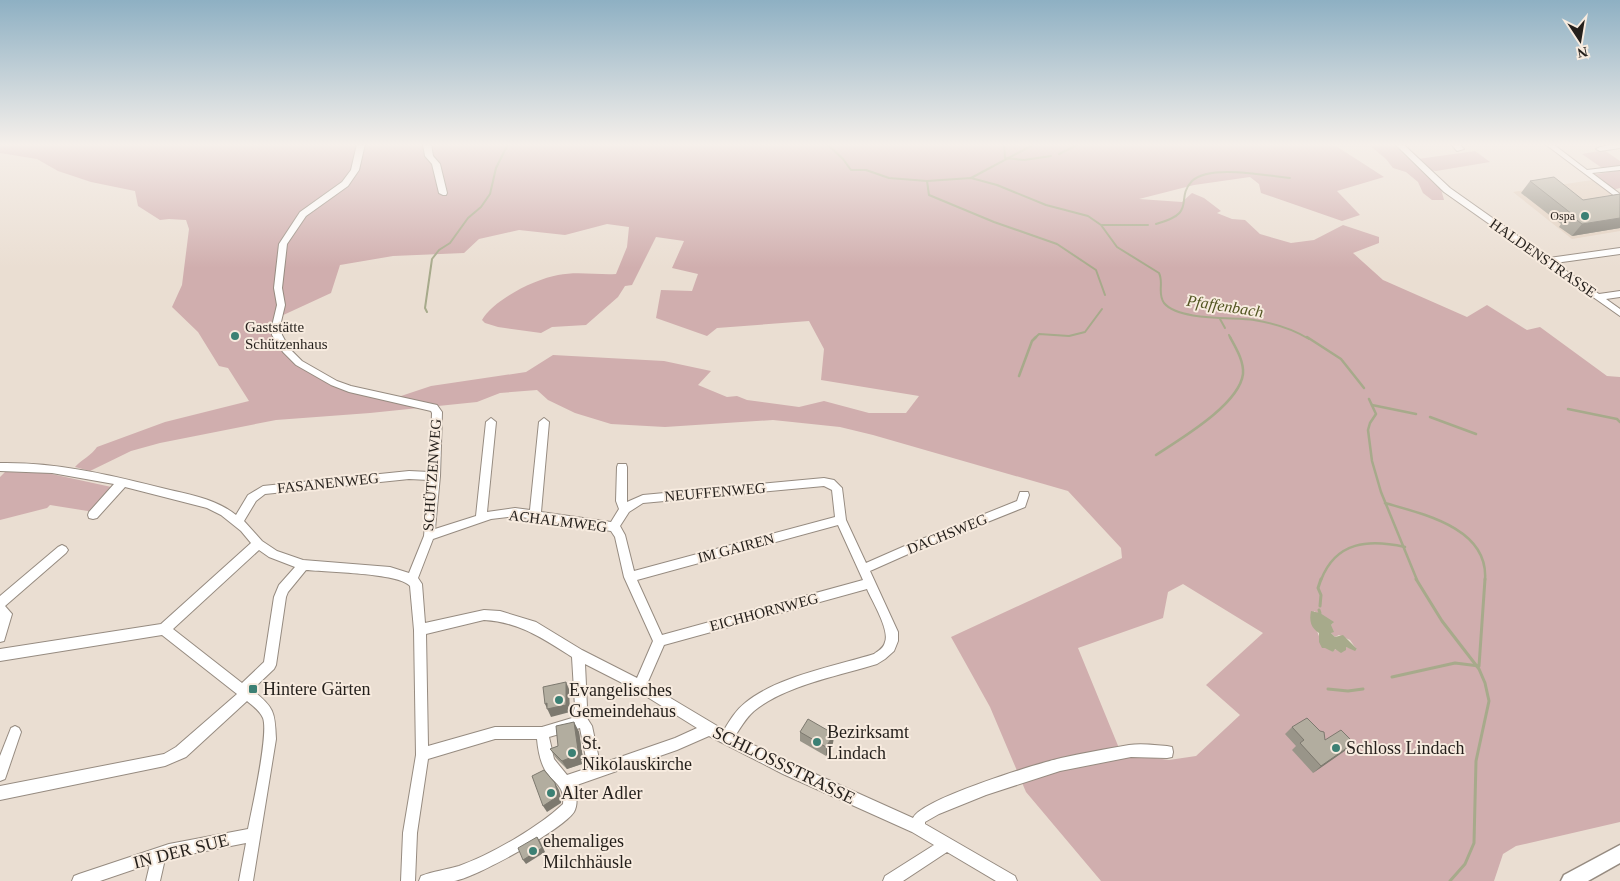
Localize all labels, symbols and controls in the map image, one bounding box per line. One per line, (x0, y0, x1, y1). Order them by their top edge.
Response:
north arrow (1555, 15, 1605, 65)
text: N (1576, 44, 1589, 61)
place label: Ospa (1550, 209, 1576, 223)
marker: Ospa (1579, 210, 1591, 222)
street label: HALDENSTRASSE (1487, 215, 1599, 301)
water label: Pfaffenbach (1184, 291, 1265, 321)
place label: Gaststätte Schützenhaus (245, 319, 328, 352)
marker: Gaststätte Schützenhaus (229, 330, 241, 342)
street label: SCHÜTZENWEG (420, 418, 444, 532)
street label: FASANENWEG (276, 470, 380, 496)
street label: NEUFFENWEG (664, 480, 766, 504)
street label: ACHALMWEG (508, 507, 608, 535)
street label: DACHSWEG (905, 511, 990, 557)
street label: IM GAIREN (696, 530, 776, 566)
street label: EICHHORNWEG (708, 590, 820, 634)
place label: Hintere Gärten (263, 679, 370, 699)
place label: Evangelisches Gemeindehaus (569, 680, 676, 721)
marker: Hintere Gärten (247, 683, 259, 695)
marker: Evangelisches Gemeindehaus (553, 694, 565, 706)
street label: SCHLOSSSTRASSE (709, 722, 859, 808)
place label: Bezirksamt Lindach (827, 722, 909, 763)
place label: St. Nikolauskirche (582, 733, 692, 774)
marker: Bezirksamt Lindach (811, 736, 823, 748)
place label: Schloss Lindach (1346, 738, 1465, 758)
marker: Schloss Lindach (1330, 742, 1342, 754)
marker: St. Nikolauskirche (566, 747, 578, 759)
place label: Alter Adler (561, 783, 642, 803)
marker: Alter Adler (545, 787, 557, 799)
street label: IN DER SUE (131, 829, 231, 873)
place label: ehemaliges Milchhäusle (543, 831, 632, 872)
marker: ehemaliges Milchhäusle (527, 845, 539, 857)

